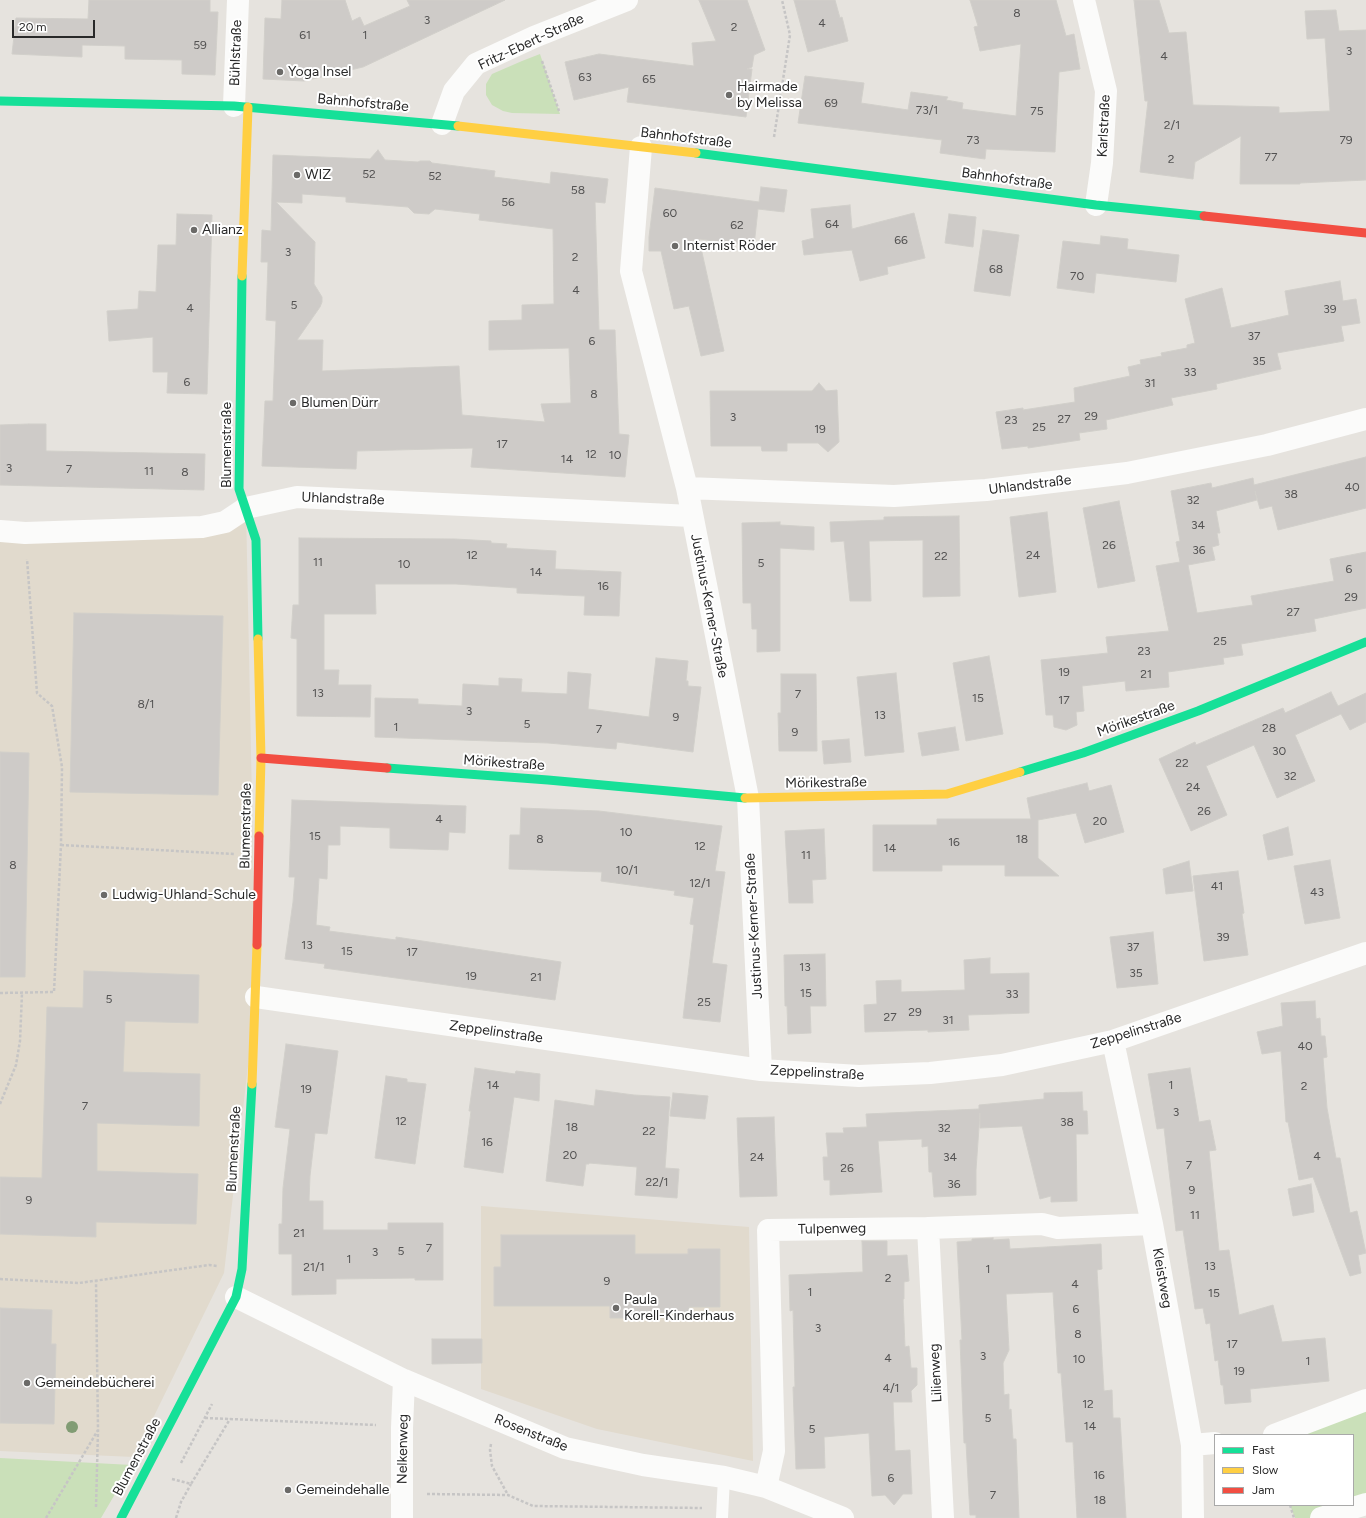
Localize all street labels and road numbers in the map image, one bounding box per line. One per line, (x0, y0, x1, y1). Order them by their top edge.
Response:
street label: Fritz-Ebert-Straße (475, 10, 587, 74)
street label: Bühlstraße (226, 19, 246, 87)
street label: Bahnhofstraße (317, 91, 409, 115)
street label: Karlstraße (1094, 94, 1114, 158)
street label: Bahnhofstraße (639, 124, 733, 152)
street label: Bahnhofstraße (960, 164, 1054, 194)
street label: Blumenstraße (219, 402, 235, 488)
street label: Uhlandstraße (988, 472, 1072, 498)
street label: Uhlandstraße (301, 489, 385, 509)
street label: Justinus-Kerner-Straße (687, 533, 731, 679)
street label: Mörikestraße (1095, 697, 1177, 741)
street label: Mörikestraße (463, 752, 545, 774)
street label: Mörikestraße (785, 774, 867, 792)
street label: Blumenstraße (237, 783, 255, 869)
street label: Justinus-Kerner-Straße (742, 853, 766, 999)
street label: Zeppelinstraße (1089, 1009, 1183, 1053)
street label: Zeppelinstraße (448, 1017, 544, 1047)
street label: Zeppelinstraße (770, 1062, 864, 1084)
street label: Blumenstraße (223, 1106, 245, 1192)
street label: Tulpenweg (798, 1220, 866, 1238)
street label: Kleistweg (1148, 1247, 1176, 1309)
street label: Lilienweg (926, 1343, 946, 1403)
street label: Rosenstraße (492, 1411, 570, 1455)
street label: Nelkenweg (394, 1414, 412, 1484)
street label: Blumenstraße (109, 1415, 165, 1499)

